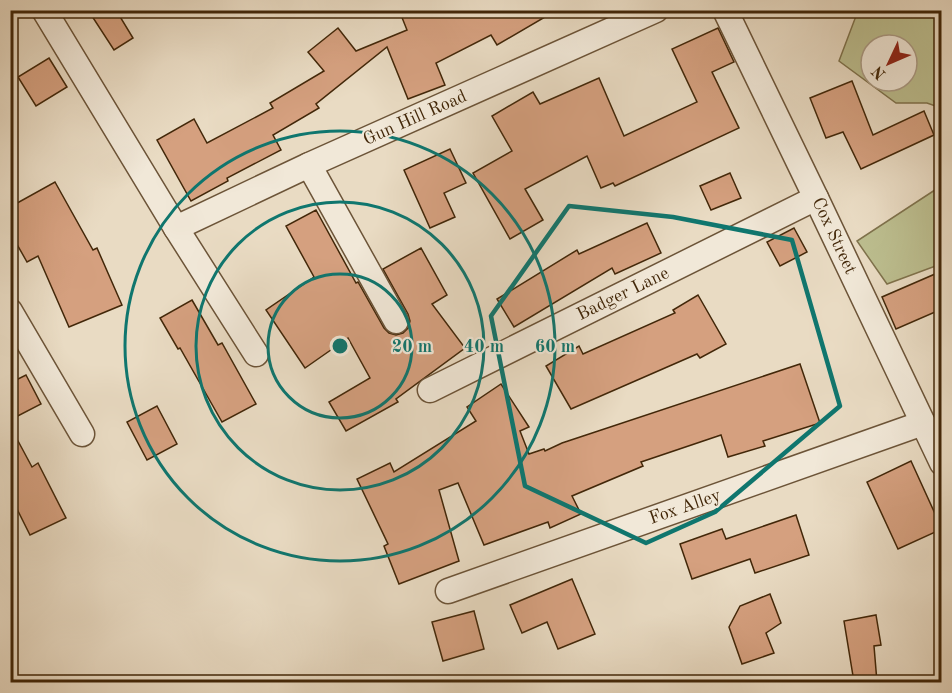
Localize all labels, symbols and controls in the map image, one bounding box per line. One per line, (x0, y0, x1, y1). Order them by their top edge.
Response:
north arrow (859, 33, 919, 93)
text: N (869, 62, 890, 82)
street label: Gun Hill Road (361, 87, 469, 149)
street label: Cox Street (808, 195, 860, 277)
street label: Badger Lane (574, 264, 672, 324)
centre of rings (330, 336, 350, 356)
text: 20 m (392, 338, 432, 356)
text: 40 m (464, 338, 504, 356)
text: 60 m (535, 338, 575, 356)
street label: Fox Alley (647, 486, 724, 528)

